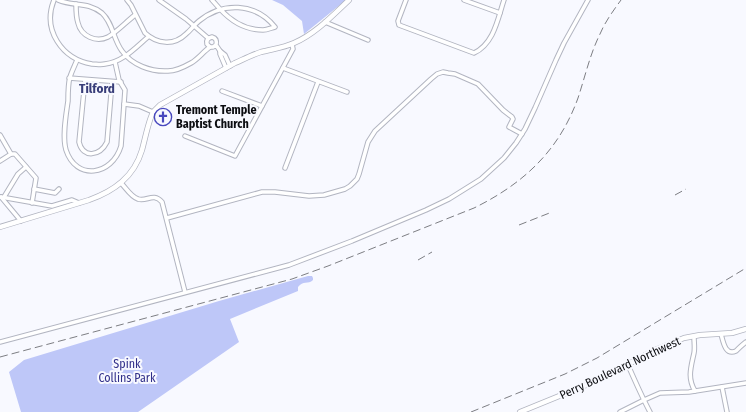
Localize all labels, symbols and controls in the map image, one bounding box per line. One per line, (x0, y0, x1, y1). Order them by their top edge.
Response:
district label: Tilford (79, 81, 115, 96)
place label: Tremont Temple Baptist Church (176, 103, 257, 131)
church icon: Tremont Temple Baptist Church (153, 107, 173, 127)
street label: Perry Boulevard Northwest (557, 334, 683, 402)
park label: Spink Collins Park (98, 357, 156, 385)

